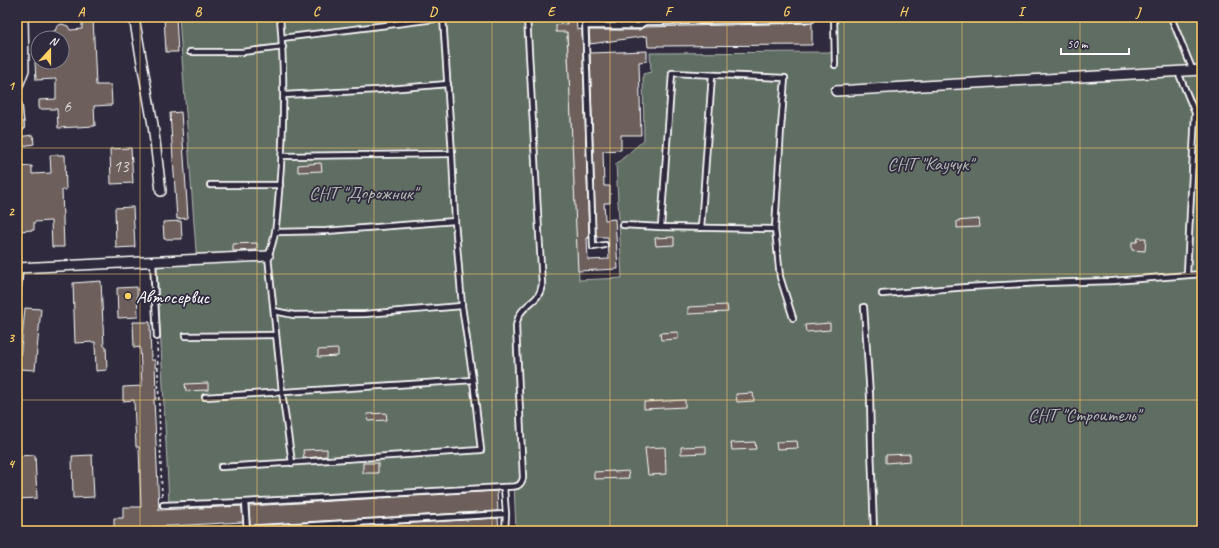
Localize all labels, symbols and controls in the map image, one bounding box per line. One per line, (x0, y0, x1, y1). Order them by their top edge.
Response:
text: A (78, 4, 86, 20)
text: B (195, 4, 203, 20)
text: C (313, 4, 321, 20)
text: D (429, 4, 438, 20)
text: E (548, 4, 557, 20)
text: F (665, 4, 674, 20)
text: G (783, 4, 791, 20)
text: H (899, 4, 909, 20)
text: I (1018, 4, 1027, 20)
text: J (1135, 4, 1142, 20)
north arrow (30, 30, 70, 70)
scale bar (1061, 30, 1129, 56)
text: N (48, 33, 61, 49)
text: 50 m (1067, 36, 1089, 52)
text: 1 (8, 78, 16, 94)
house number: 6 (63, 96, 72, 117)
park label: СНТ "Каучук" (887, 152, 976, 176)
house number: 13 (113, 156, 130, 177)
park label: СНТ "Дорожник" (309, 181, 420, 205)
text: 2 (8, 204, 15, 220)
place label: Автосервис (136, 285, 210, 309)
marker: Автосервис (123, 291, 133, 301)
text: 3 (8, 330, 15, 346)
park label: СНТ "Строитель" (1028, 403, 1143, 427)
text: 4 (8, 456, 16, 472)

